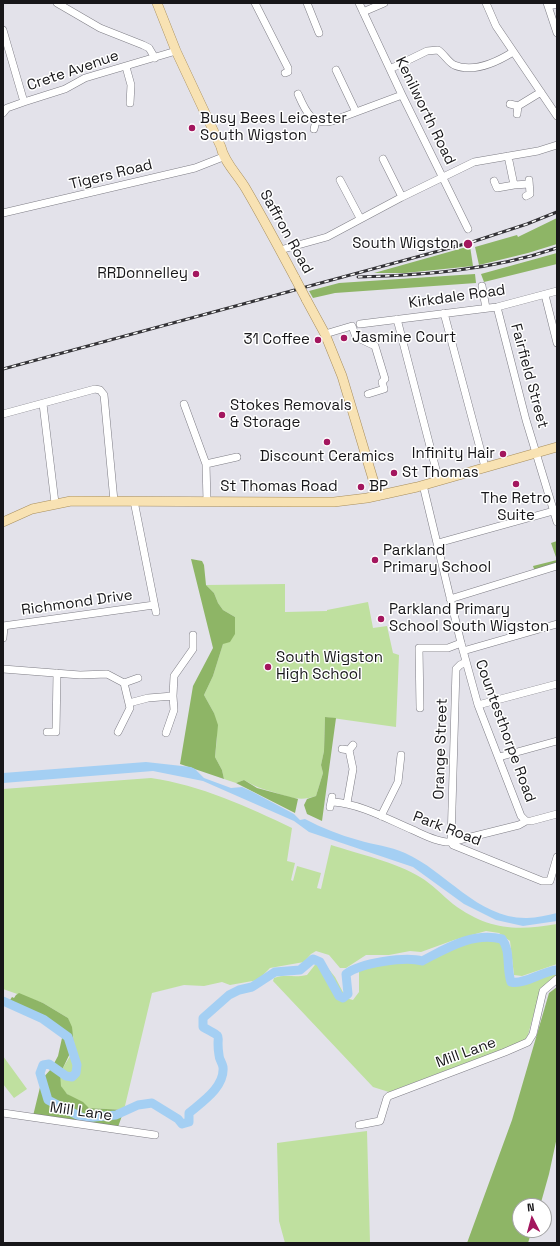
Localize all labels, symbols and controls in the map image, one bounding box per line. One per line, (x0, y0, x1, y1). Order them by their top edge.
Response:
street label: Crete Avenue (25, 47, 121, 95)
street label: Kenilworth Road (391, 54, 459, 168)
place label: Busy Bees Leicester South Wigston (200, 110, 347, 145)
marker: Busy Bees Leicester South Wigston (187, 123, 197, 133)
street label: Tigers Road (68, 156, 154, 194)
street label: Saffron Road (256, 187, 316, 277)
place label: South Wigston (352, 235, 459, 253)
marker: South Wigston (462, 238, 474, 250)
place label: RRDonnelley (97, 265, 188, 283)
marker: RRDonnelley (191, 269, 201, 279)
street label: Kirkdale Road (407, 281, 507, 313)
street label: Fairfield Street (506, 322, 552, 430)
place label: Jasmine Court (352, 329, 456, 347)
place label: 31 Coffee (244, 331, 310, 349)
marker: Jasmine Court (339, 333, 349, 343)
marker: 31 Coffee (313, 335, 323, 345)
place label: Stokes Removals & Storage (230, 397, 352, 432)
marker: Stokes Removals & Storage (217, 410, 227, 420)
marker: Discount Ceramics (322, 437, 332, 447)
place label: Infinity Hair (412, 445, 495, 463)
place label: Discount Ceramics (260, 448, 394, 466)
marker: Infinity Hair (498, 449, 508, 459)
place label: St Thomas (402, 464, 479, 482)
marker: St Thomas (389, 468, 399, 478)
street label: St Thomas Road (220, 478, 338, 496)
place label: BP (369, 478, 388, 496)
marker: The Retro Suite (511, 479, 521, 489)
marker: BP (356, 482, 366, 492)
place label: The Retro Suite (481, 490, 551, 525)
place label: Parkland Primary School (383, 542, 491, 577)
marker: Parkland Primary School (370, 555, 380, 565)
street label: Richmond Drive (20, 586, 134, 620)
place label: Parkland Primary School South Wigston (389, 601, 549, 636)
marker: Parkland Primary School South Wigston (376, 614, 386, 624)
place label: South Wigston High School (276, 649, 383, 684)
street label: Countesthorpe Road (471, 657, 539, 805)
marker: South Wigston High School (263, 662, 273, 672)
street label: Orange Street (430, 698, 452, 800)
street label: Park Road (410, 808, 484, 850)
street label: Mill Lane (433, 1034, 499, 1072)
street label: Mill Lane (49, 1099, 113, 1125)
north arrow (512, 1198, 552, 1238)
text: N (526, 1200, 535, 1214)

